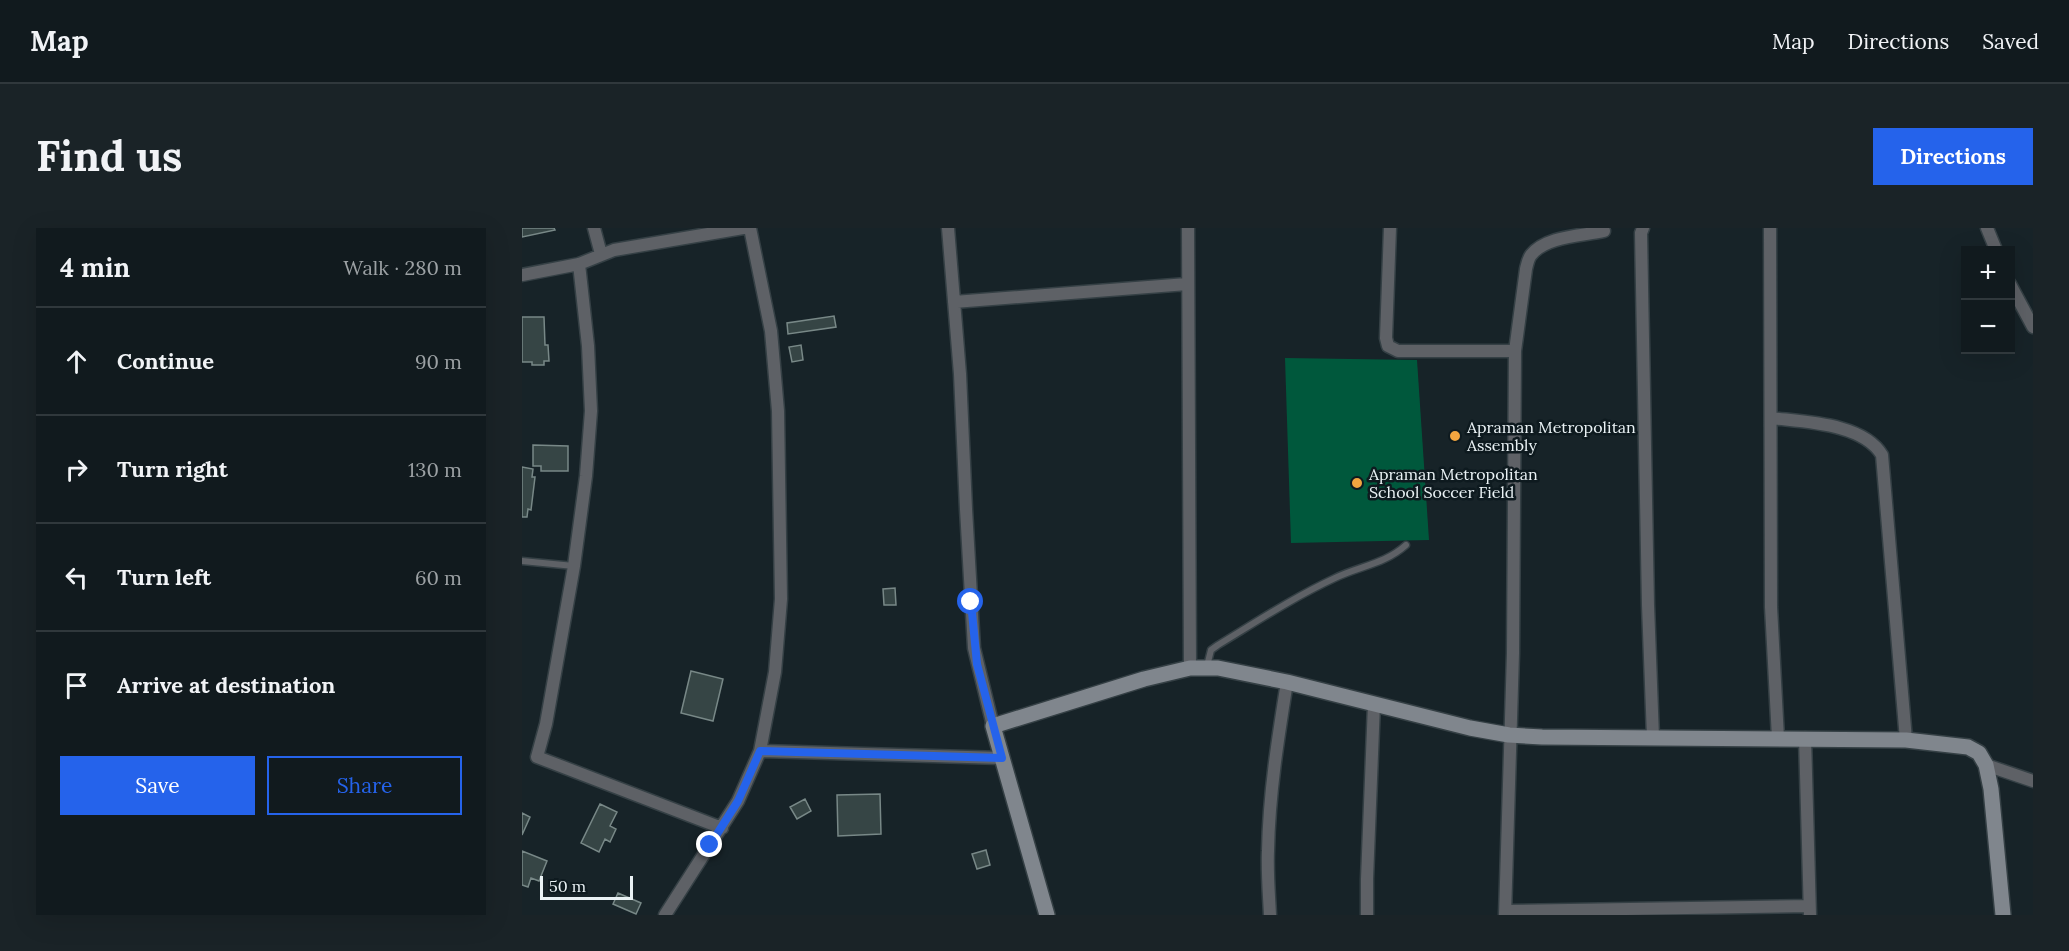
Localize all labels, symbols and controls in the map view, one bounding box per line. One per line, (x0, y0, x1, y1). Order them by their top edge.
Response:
text: Map (30, 23, 89, 59)
text: Map (1772, 28, 1815, 55)
text: Directions (1848, 28, 1949, 55)
text: Saved (1982, 28, 2039, 55)
button: Directions (1873, 128, 2033, 185)
text: Find us (36, 129, 182, 183)
map controls (1961, 246, 2015, 354)
button: + (1961, 246, 2015, 300)
text: 4 min (60, 251, 130, 284)
text: Walk · 280 m (343, 255, 462, 280)
button: − (1961, 300, 2015, 354)
icon: ahead (60, 345, 93, 378)
text: Continue (117, 347, 214, 375)
text: 90 m (415, 349, 462, 374)
place label: Apraman Metropolitan Assembly (1466, 417, 1636, 455)
marker: Apraman Metropolitan Assembly (1448, 429, 1462, 443)
icon: right (60, 453, 93, 486)
text: Turn right (117, 455, 228, 483)
text: 130 m (408, 457, 462, 482)
place label: Apraman Metropolitan School Soccer Field (1368, 464, 1538, 502)
marker: Apraman Metropolitan School Soccer Field (1350, 476, 1364, 490)
icon: left (60, 561, 93, 594)
text: Turn left (117, 563, 211, 591)
text: 60 m (415, 565, 462, 590)
route start (957, 588, 983, 614)
icon: arrive (60, 669, 93, 702)
text: Arrive at destination (117, 671, 335, 699)
button: Save (60, 756, 255, 815)
button: Share (267, 756, 462, 815)
route end (696, 831, 722, 857)
scale bar (540, 873, 633, 900)
text: 50 m (549, 876, 586, 896)

